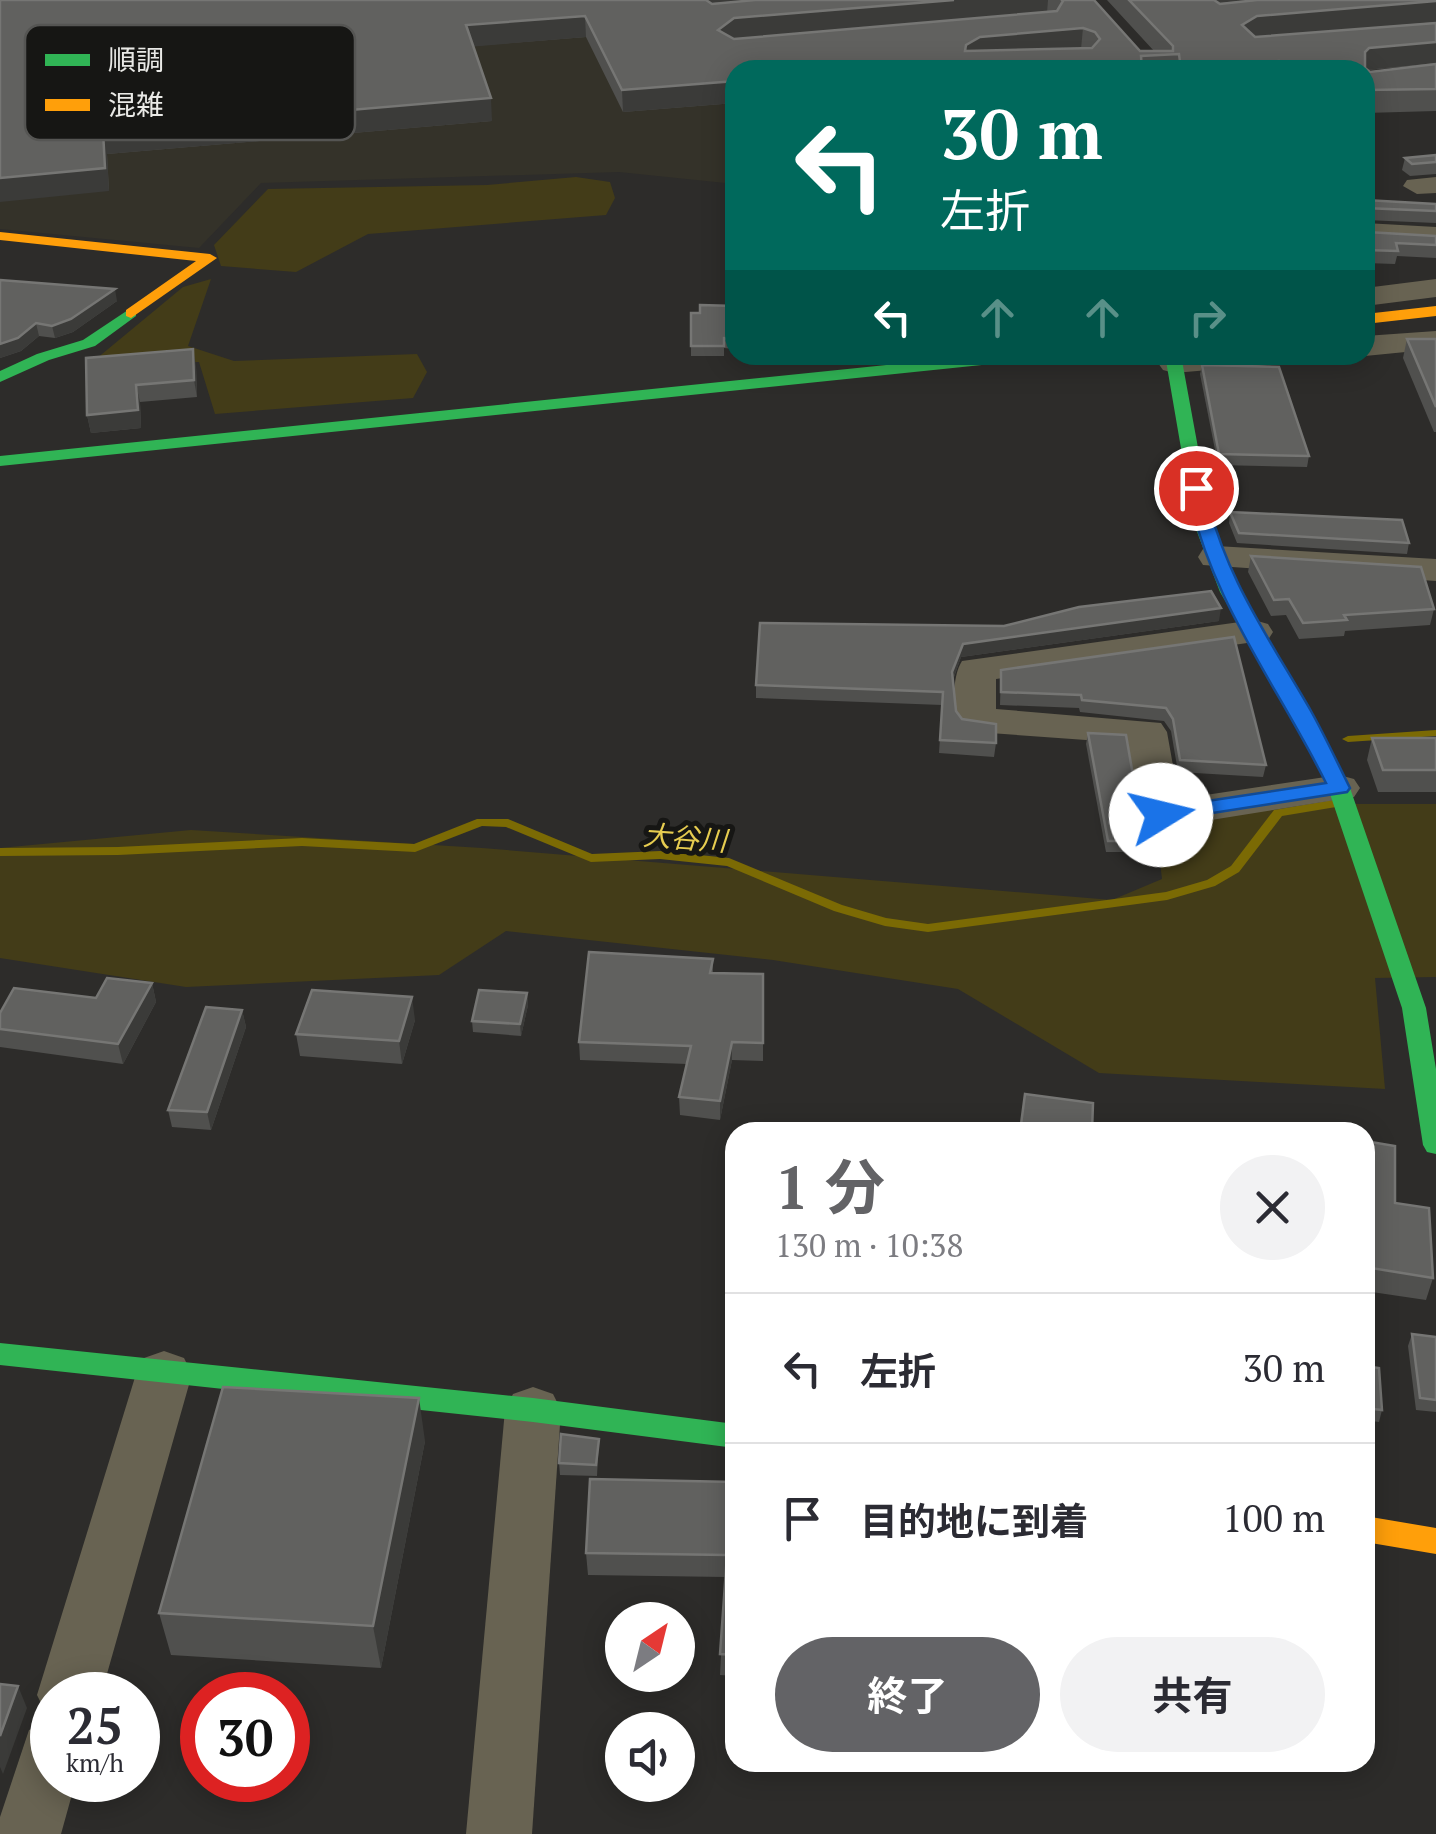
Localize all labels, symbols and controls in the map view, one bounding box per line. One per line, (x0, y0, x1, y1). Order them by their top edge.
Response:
legend (25, 25, 355, 140)
text: 順調 (108, 41, 164, 78)
text: 混雑 (108, 86, 164, 123)
text: 30 m (940, 86, 1103, 179)
icon: left (775, 100, 905, 230)
text: 左折 (940, 180, 1030, 240)
icon: left (865, 290, 920, 345)
icon: ahead (970, 290, 1025, 345)
icon: ahead (1075, 290, 1130, 345)
icon: right (1180, 290, 1235, 345)
pin (1154, 446, 1239, 531)
icon: arrive (1169, 461, 1224, 516)
position arrow (1109, 763, 1213, 867)
water label: 大谷川 (642, 816, 731, 859)
text: 1 分 (775, 1147, 885, 1226)
button: close (1220, 1155, 1325, 1260)
text: 130 m · 10:38 (775, 1224, 963, 1266)
icon: left (775, 1341, 830, 1396)
text: 30 m (1242, 1343, 1325, 1393)
text: 左折 (860, 1346, 936, 1396)
icon: arrive (775, 1491, 830, 1546)
text: 100 m (1222, 1493, 1325, 1543)
text: 目的地に到着 (860, 1496, 1088, 1546)
north arrow (605, 1602, 695, 1692)
map controls (605, 1602, 695, 1802)
button: 終了 (775, 1637, 1040, 1752)
button: 共有 (1060, 1637, 1325, 1752)
speed limit sign: 30 (180, 1672, 310, 1802)
text: 25 (67, 1692, 123, 1758)
button: sound (605, 1712, 695, 1802)
text: km/h (66, 1746, 124, 1779)

